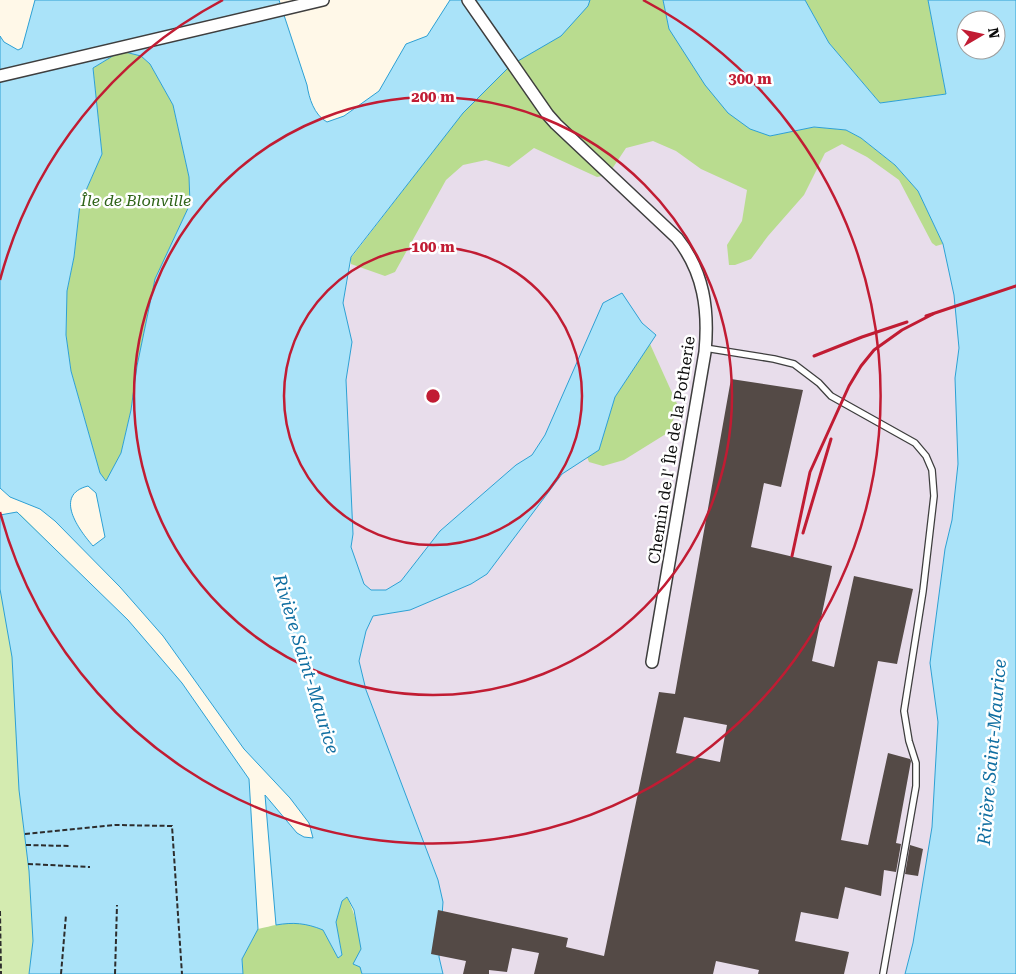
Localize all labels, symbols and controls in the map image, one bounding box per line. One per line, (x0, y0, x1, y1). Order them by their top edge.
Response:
north arrow (956, 10, 1006, 60)
text: N (985, 26, 1003, 40)
text: 300 m (728, 70, 772, 88)
text: 200 m (411, 88, 455, 106)
park label: Île de Blonville (80, 191, 191, 210)
text: 100 m (411, 238, 455, 256)
street label: Chemin de l' Île de la Potherie (644, 335, 699, 565)
centre of rings (424, 387, 442, 405)
water label: Rivière Saint-Maurice (269, 571, 344, 756)
water label: Rivière Saint-Maurice (973, 658, 1010, 847)

